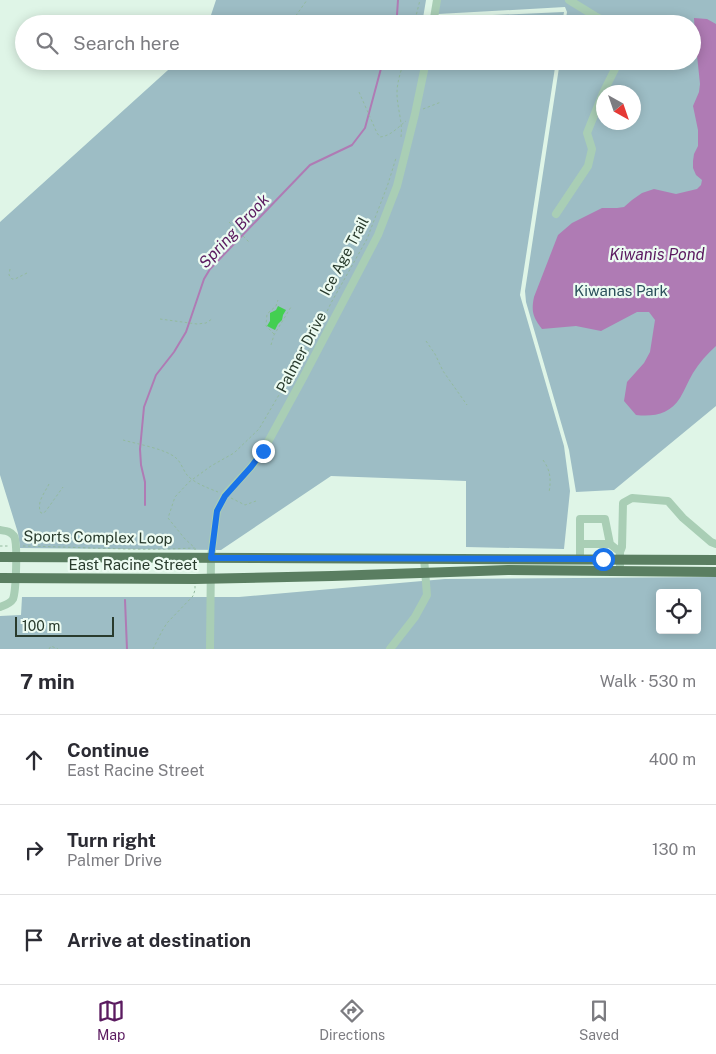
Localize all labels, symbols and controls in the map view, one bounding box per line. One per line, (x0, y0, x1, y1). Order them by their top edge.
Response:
search box (15, 15, 701, 70)
icon: search (33, 29, 61, 57)
text: Search here (73, 32, 180, 54)
north arrow (596, 85, 641, 130)
water label: Spring Brook (195, 190, 273, 272)
street label: Ice Age Trail (316, 214, 372, 298)
water label: Kiwanis Pond (609, 245, 706, 264)
park label: Kiwanas Park (574, 282, 668, 299)
street label: Palmer Drive (273, 309, 329, 395)
route end (252, 440, 275, 463)
street label: Sports Complex Loop (23, 527, 173, 547)
route start (592, 548, 615, 571)
street label: East Racine Street (69, 556, 198, 573)
map controls (656, 589, 701, 634)
button: locate (656, 589, 701, 634)
scale bar (15, 614, 114, 637)
text: 100 m (22, 618, 60, 634)
text: 7 min (20, 669, 75, 694)
text: Walk · 530 m (600, 672, 696, 691)
text: Continue (67, 739, 149, 761)
icon: ahead (20, 746, 48, 774)
text: 400 m (649, 750, 696, 769)
text: East Racine Street (67, 761, 205, 780)
text: Turn right (67, 829, 156, 851)
icon: right (20, 836, 48, 864)
text: 130 m (652, 840, 696, 859)
text: Palmer Drive (67, 851, 162, 870)
icon: arrive (20, 926, 48, 954)
text: Arrive at destination (67, 929, 251, 951)
tab: Map (97, 997, 125, 1043)
tab: Directions (319, 997, 385, 1043)
tab: Saved (579, 997, 619, 1043)

